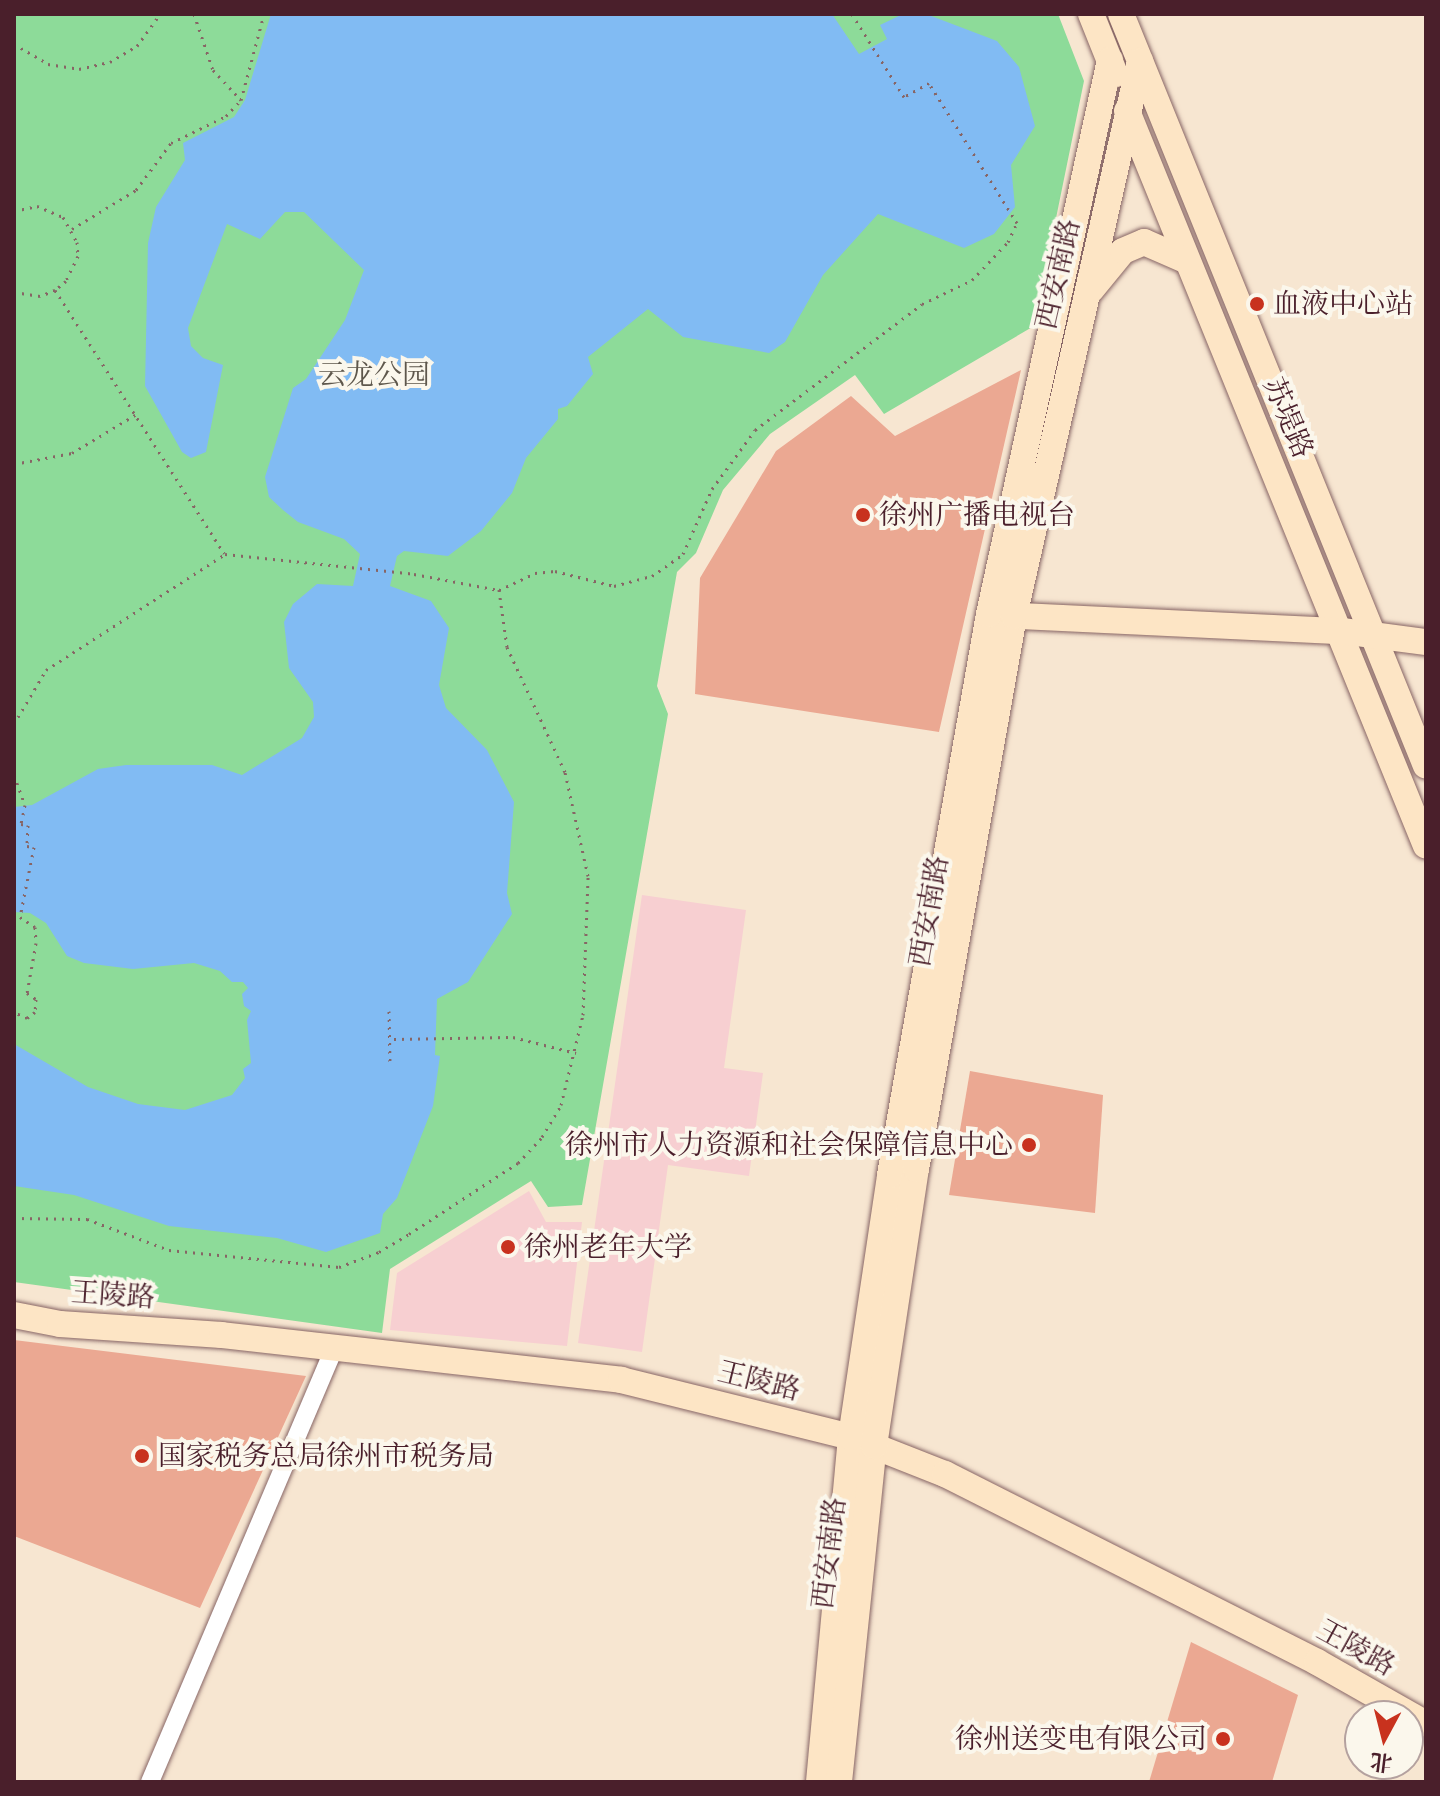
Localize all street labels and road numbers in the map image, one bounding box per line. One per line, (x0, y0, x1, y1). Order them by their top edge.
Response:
street label: 西安南路 (1029, 216, 1087, 332)
street label: 苏堤路 (1256, 373, 1320, 463)
street label: 西安南路 (903, 853, 955, 969)
street label: 王陵路 (70, 1275, 156, 1315)
street label: 王陵路 (714, 1355, 804, 1407)
street label: 西安南路 (806, 1495, 852, 1611)
street label: 王陵路 (1311, 1613, 1401, 1683)

